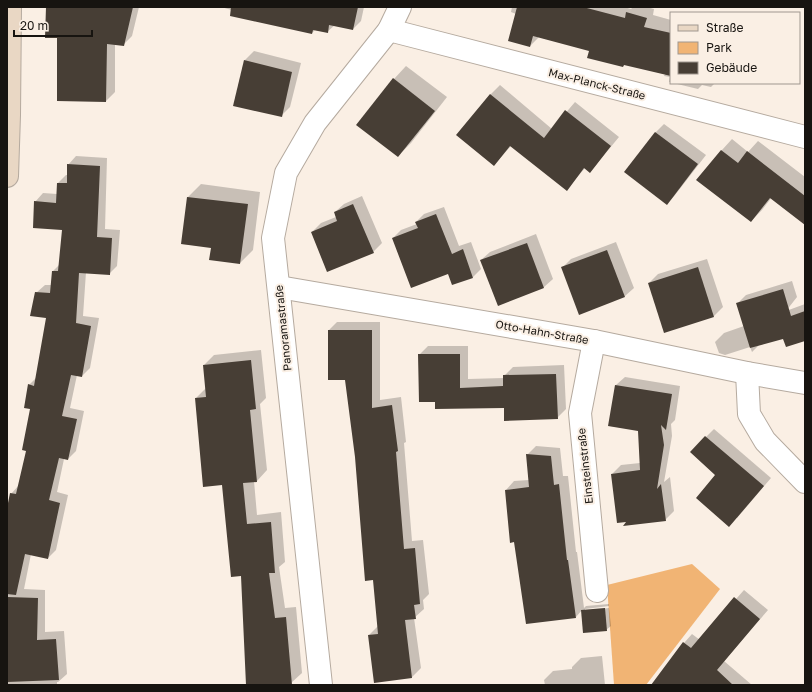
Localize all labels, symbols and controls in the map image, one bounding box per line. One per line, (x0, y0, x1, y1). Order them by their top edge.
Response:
scale bar (14, 12, 92, 38)
legend (670, 12, 800, 84)
text: 20 m (20, 18, 48, 33)
text: Straße (706, 20, 744, 35)
text: Park (706, 40, 732, 55)
text: Gebäude (706, 60, 757, 75)
street label: Max-Planck-Straße (547, 65, 647, 102)
street label: Panoramastraße (272, 284, 293, 372)
street label: Otto-Hahn-Straße (495, 317, 590, 346)
street label: Einsteinstraße (574, 428, 595, 505)

